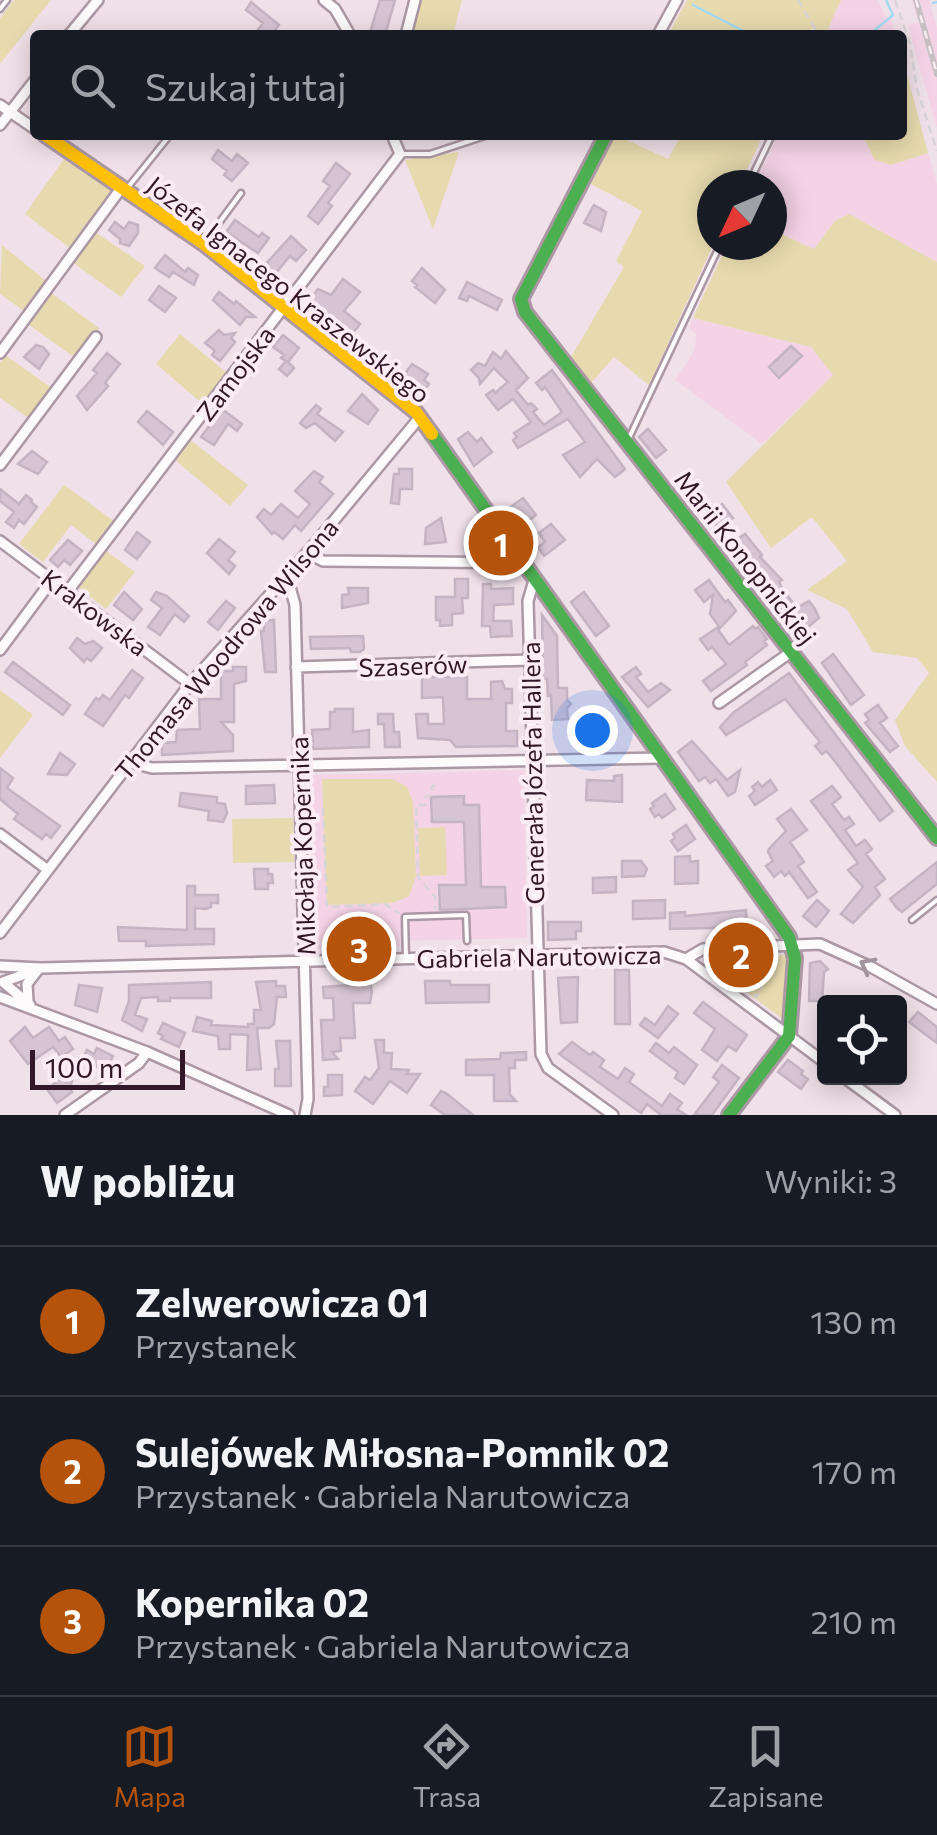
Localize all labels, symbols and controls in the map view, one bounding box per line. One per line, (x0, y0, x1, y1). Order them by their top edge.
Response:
search box (30, 30, 907, 140)
icon: search (65, 58, 120, 113)
text: Szukaj tutaj (145, 62, 347, 109)
street label: Józefa Ignacego Kraszewskiego (142, 169, 436, 409)
north arrow (697, 170, 787, 260)
street label: Zamojska (190, 320, 280, 426)
street label: Marii Konopnickiej (669, 464, 823, 650)
pin: 1 (468, 506, 534, 580)
street label: Thomasa Woodrowa Wilsona (108, 513, 344, 785)
street label: Krakowska (36, 562, 154, 662)
street label: Generała Józefa Hallera (515, 641, 549, 905)
street label: Szaserów (358, 648, 468, 682)
your location (567, 705, 618, 756)
street label: Mikołaja Kopernika (283, 736, 321, 956)
pin: 3 (326, 912, 392, 986)
pin: 2 (708, 918, 774, 992)
street label: Gabriela Narutowicza (416, 939, 662, 973)
one-way arrow (860, 958, 878, 978)
map controls (817, 995, 907, 1085)
button: locate (817, 995, 907, 1085)
scale bar (30, 1045, 185, 1090)
text: 100 m (45, 1050, 123, 1084)
text: W pobliżu (40, 1154, 236, 1206)
text: Wyniki: 3 (765, 1160, 897, 1200)
text: Zelwerowicza 01 (135, 1278, 429, 1325)
text: 1 (65, 1301, 80, 1341)
text: 130 m (810, 1301, 897, 1341)
text: Przystanek (135, 1325, 297, 1365)
text: Sulejówek Miłosna-Pomnik 02 (135, 1428, 669, 1475)
text: 2 (63, 1451, 82, 1491)
text: 170 m (812, 1451, 897, 1491)
text: Przystanek · Gabriela Narutowicza (135, 1475, 630, 1515)
text: Kopernika 02 (135, 1578, 369, 1625)
text: 3 (63, 1601, 82, 1641)
text: 210 m (811, 1601, 897, 1641)
text: Przystanek · Gabriela Narutowicza (135, 1625, 630, 1665)
tab: Mapa (113, 1719, 186, 1813)
tab: Trasa (413, 1719, 481, 1813)
tab: Zapisane (708, 1719, 824, 1813)

